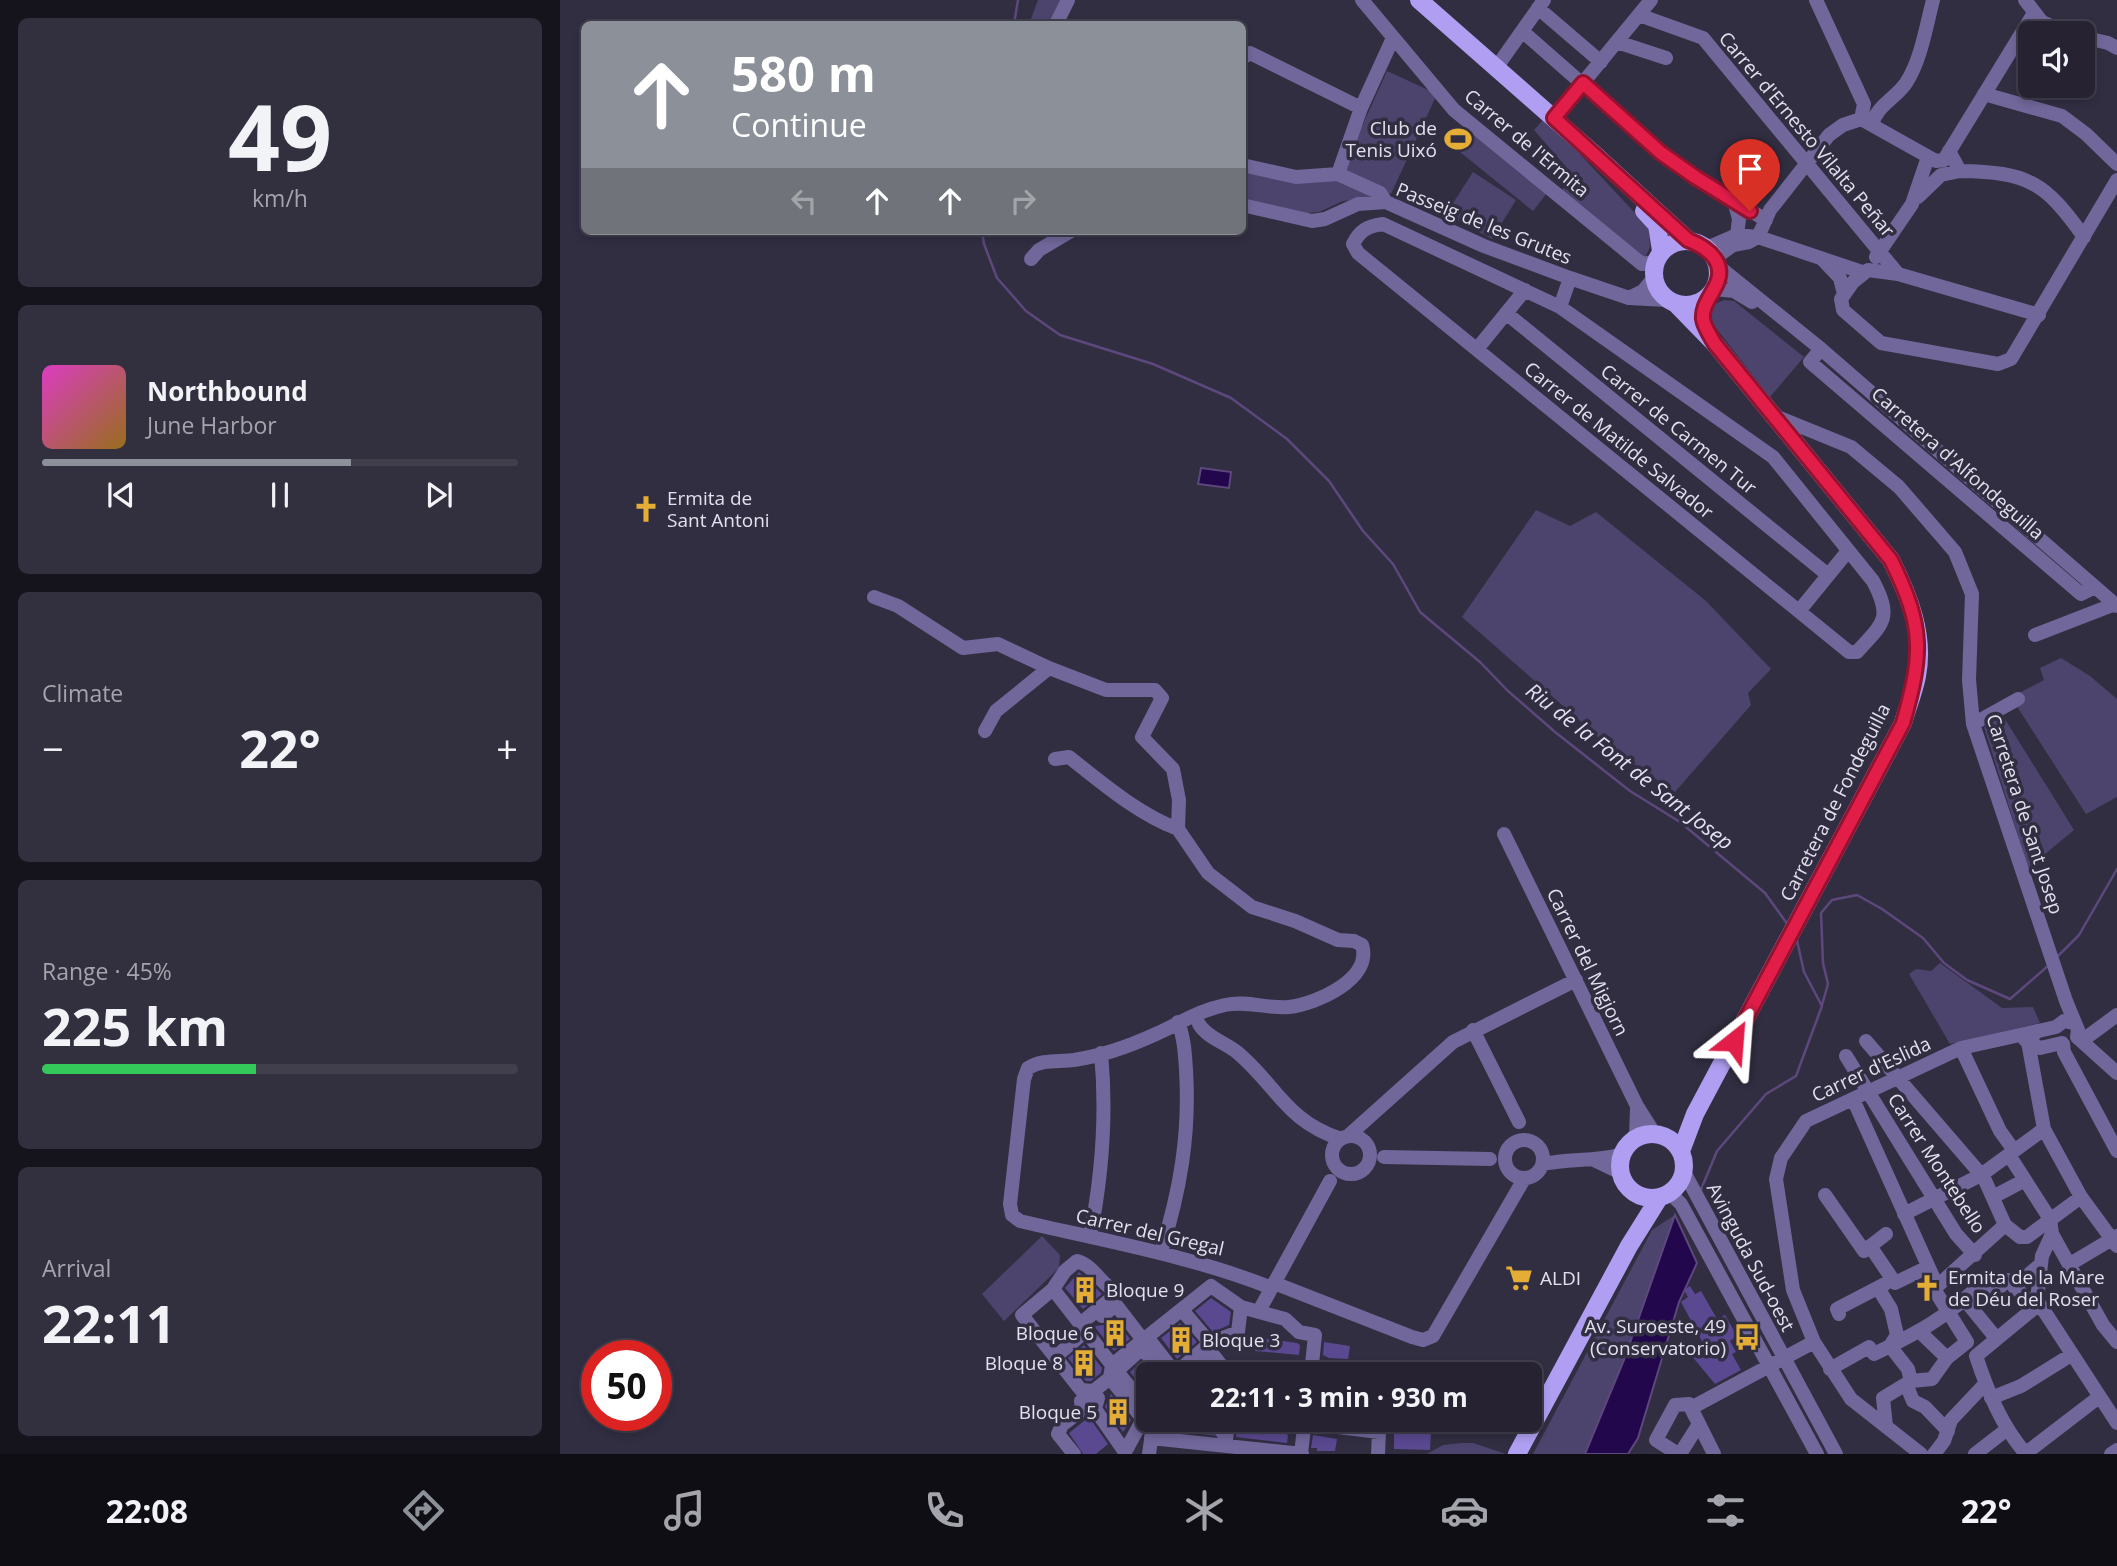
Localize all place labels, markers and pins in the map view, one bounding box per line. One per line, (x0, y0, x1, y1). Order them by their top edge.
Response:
place label: Club de Tenis Uixó (1345, 115, 1437, 163)
sports icon: Club de Tenis Uixó (1443, 124, 1473, 154)
pin (1720, 139, 1780, 211)
place label: Ermita de Sant Antoni (667, 485, 770, 533)
church icon: Ermita de Sant Antoni (631, 494, 661, 524)
supermarket icon: ALDI (1504, 1263, 1534, 1293)
place label: Ermita de la Mare de Déu del Roser (1948, 1264, 2105, 1312)
place label: ALDI (1540, 1265, 1581, 1291)
church icon: Ermita de la Mare de Déu del Roser (1912, 1273, 1942, 1303)
building icon: Bloque 9 (1070, 1275, 1100, 1305)
place label: Bloque 9 (1106, 1277, 1184, 1303)
place label: Av. Suroeste, 49 (Conservatorio) (1585, 1313, 1726, 1361)
building icon: Bloque 6 (1100, 1318, 1130, 1348)
place label: Bloque 6 (1016, 1320, 1094, 1346)
bus stop icon: Av. Suroeste, 49 (Conservatorio) (1732, 1322, 1762, 1352)
building icon: Bloque 3 (1166, 1325, 1196, 1355)
place label: Bloque 3 (1202, 1327, 1280, 1353)
building icon: Bloque 8 (1069, 1348, 1099, 1378)
place label: Bloque 8 (985, 1350, 1063, 1376)
building icon: Bloque 5 (1103, 1397, 1133, 1427)
place label: Bloque 5 (1019, 1399, 1097, 1425)

